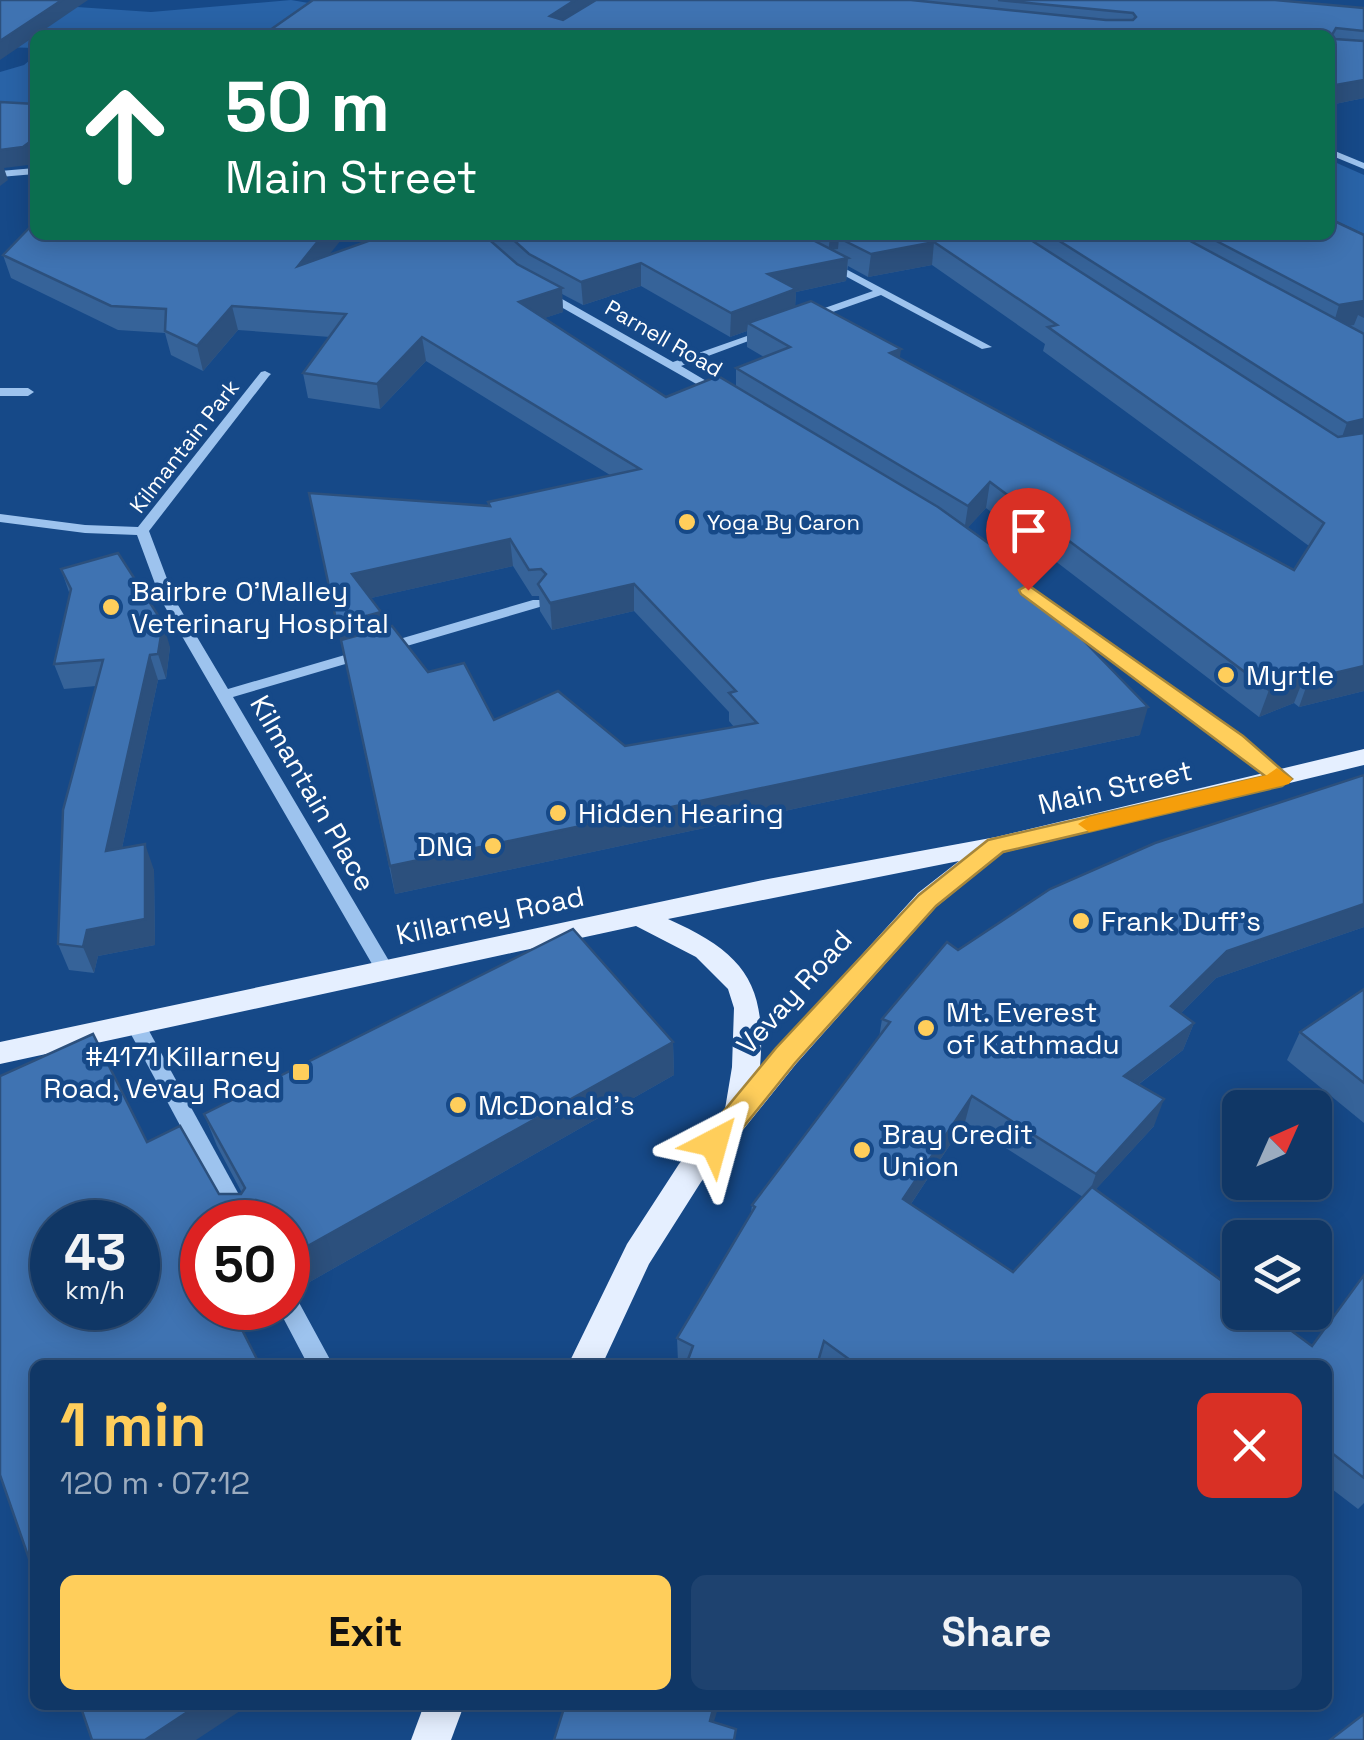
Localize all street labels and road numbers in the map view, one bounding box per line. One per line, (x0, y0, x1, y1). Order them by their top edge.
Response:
street label: Parnell Road (600, 293, 728, 383)
street label: Kilmantain Park (123, 373, 245, 518)
street label: Kilmantain Place (242, 688, 384, 898)
street label: Main Street (1034, 752, 1196, 822)
street label: Killarney Road (393, 878, 587, 952)
street label: Vevay Road (729, 922, 859, 1062)

